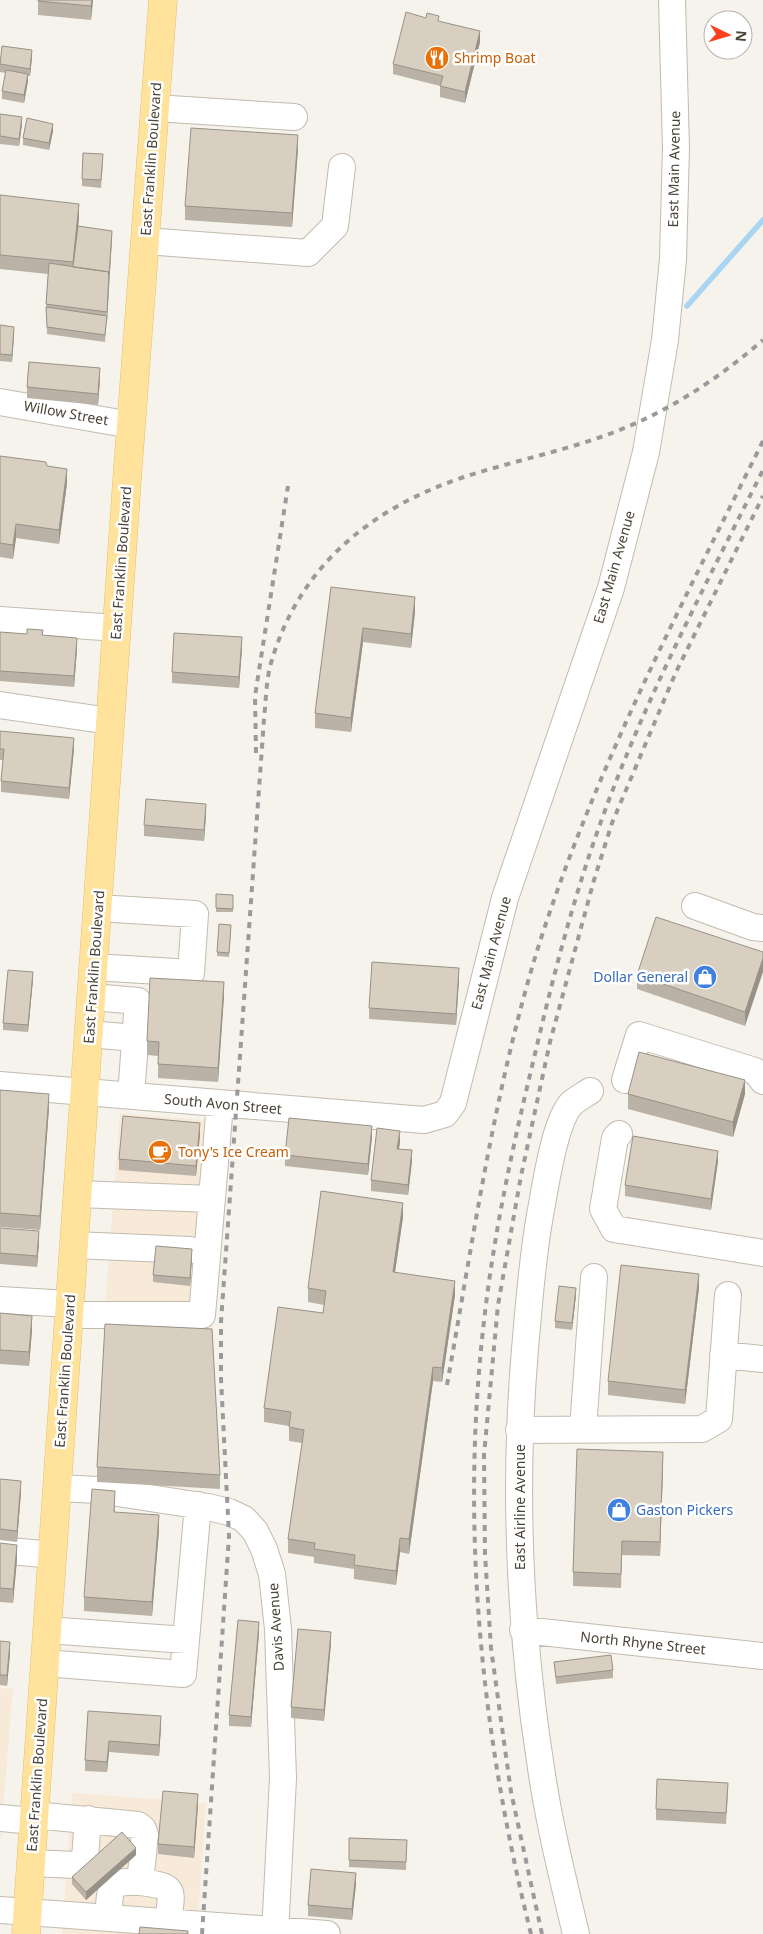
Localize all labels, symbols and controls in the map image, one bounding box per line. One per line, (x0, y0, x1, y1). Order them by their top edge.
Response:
north arrow (703, 10, 753, 60)
text: N (731, 30, 751, 43)
restaurant icon: Shrimp Boat (424, 45, 450, 71)
place label: Shrimp Boat (454, 48, 536, 67)
street label: East Franklin Boulevard (136, 82, 165, 236)
street label: East Main Avenue (663, 110, 684, 227)
street label: Willow Street (22, 396, 110, 429)
street label: East Franklin Boulevard (106, 486, 135, 640)
street label: East Main Avenue (588, 508, 639, 626)
street label: East Franklin Boulevard (79, 890, 108, 1044)
street label: East Main Avenue (466, 894, 515, 1012)
shop icon: Dollar General (692, 964, 718, 990)
place label: Dollar General (593, 967, 688, 986)
street label: South Avon Street (163, 1089, 283, 1118)
cafe icon: Tony's Ice Cream (147, 1139, 173, 1165)
place label: Tony's Ice Cream (178, 1142, 289, 1161)
street label: East Franklin Boulevard (50, 1294, 79, 1448)
street label: East Airline Avenue (510, 1444, 529, 1570)
shop icon: Gaston Pickers (606, 1497, 632, 1523)
place label: Gaston Pickers (636, 1500, 734, 1519)
street label: Davis Avenue (263, 1582, 288, 1672)
street label: North Rhyne Street (579, 1626, 707, 1659)
street label: East Franklin Boulevard (22, 1698, 51, 1852)

